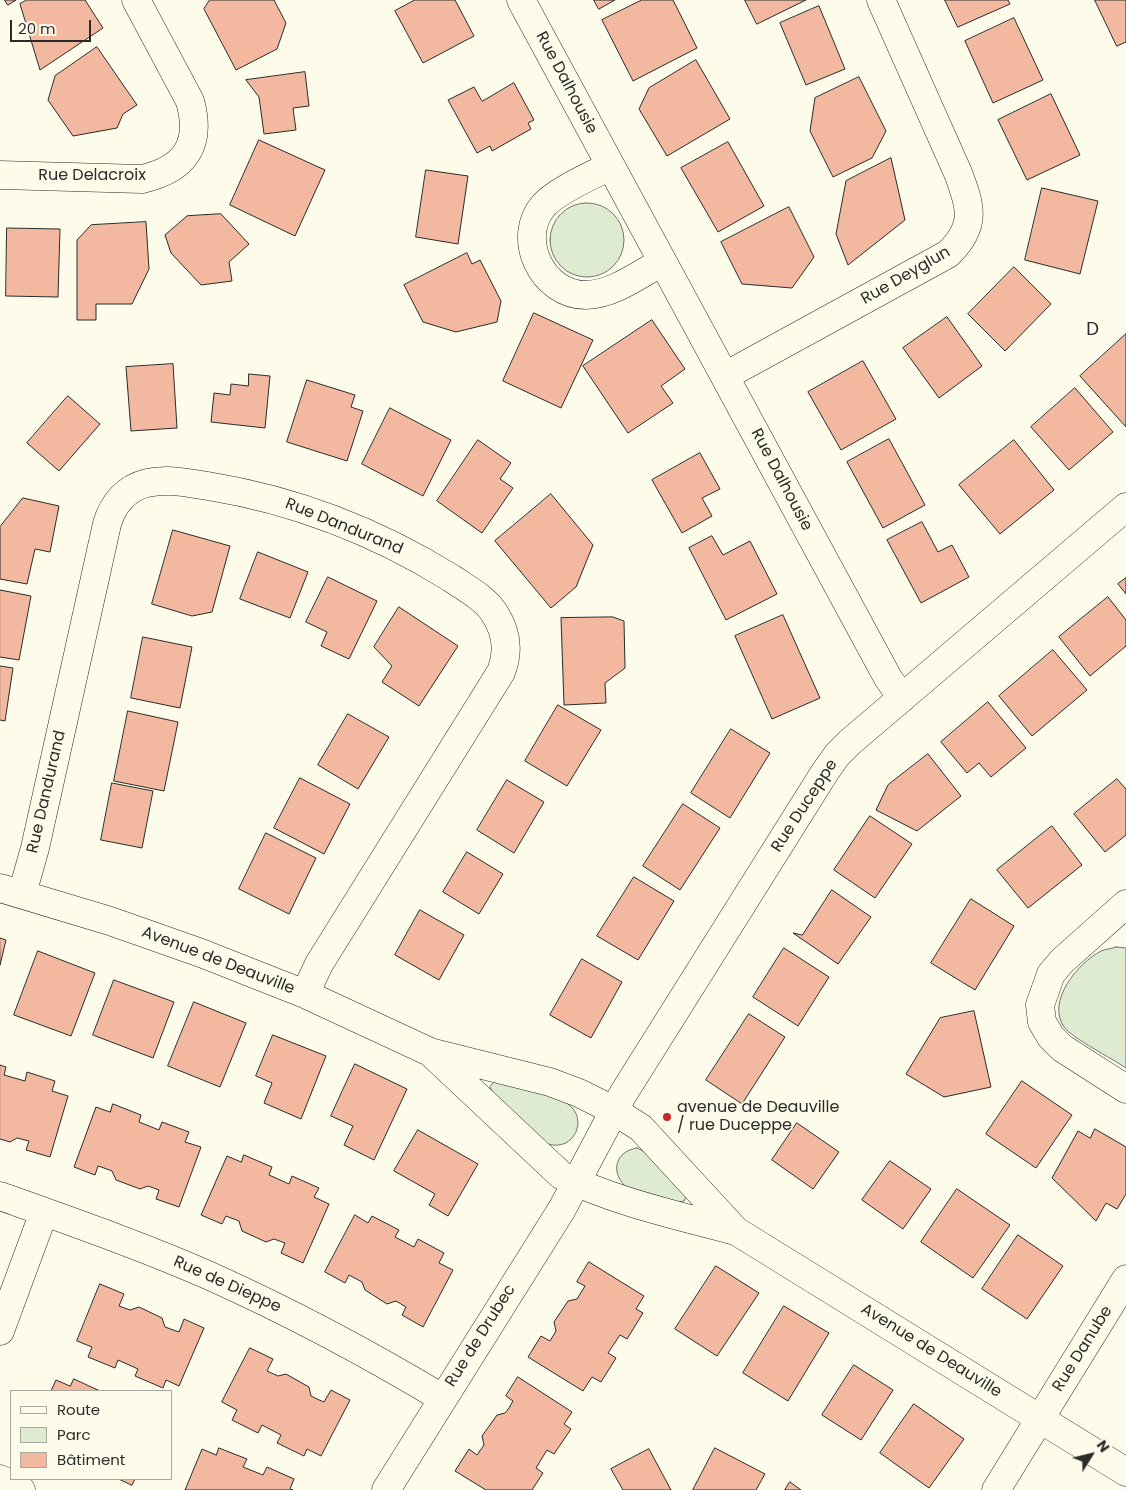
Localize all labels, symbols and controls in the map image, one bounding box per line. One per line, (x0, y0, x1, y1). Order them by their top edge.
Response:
scale bar (12, 10, 94, 42)
text: 20 m (18, 18, 56, 39)
street label: Rue Dalhousie (531, 29, 601, 137)
street label: Rue Delacroix (38, 166, 146, 186)
street label: Rue Deyglun (858, 243, 954, 309)
district label: D (1086, 319, 1100, 341)
street label: Rue Dalhousie (746, 426, 816, 534)
street label: Rue Dandurand (282, 495, 406, 559)
street label: Rue Dandurand (24, 729, 70, 855)
street label: Rue Duceppe (768, 756, 842, 856)
street label: Avenue de Deauville (139, 923, 297, 999)
place label: avenue de Deauville / rue Duceppe (677, 1098, 839, 1136)
marker: avenue de Deauville / rue Duceppe (661, 1111, 673, 1123)
street label: Rue de Dieppe (170, 1253, 284, 1317)
street label: Rue de Drubec (442, 1281, 520, 1391)
street label: Avenue de Deauville (857, 1300, 1005, 1402)
street label: Rue Danube (1049, 1303, 1117, 1395)
legend (10, 1390, 172, 1480)
text: Route (57, 1399, 100, 1420)
text: Parc (57, 1424, 91, 1445)
north arrow (1066, 1430, 1116, 1480)
text: N (1092, 1436, 1114, 1456)
text: Bâtiment (57, 1449, 125, 1470)

